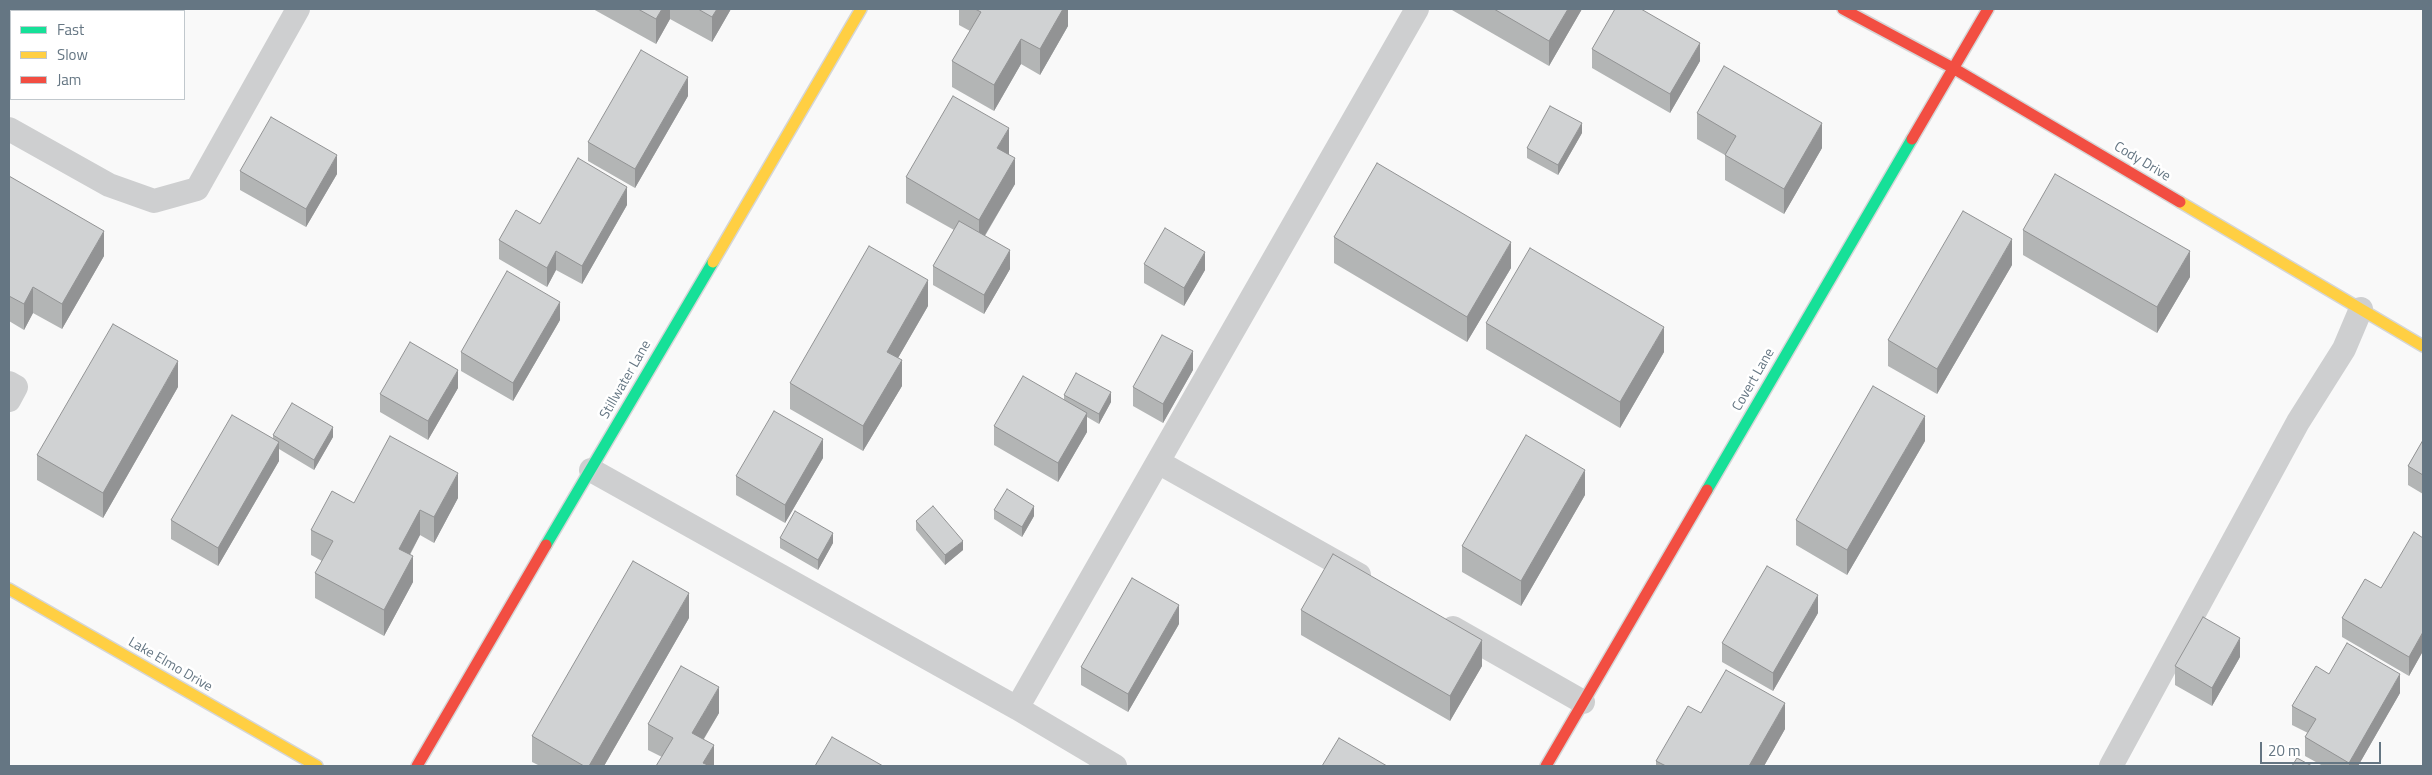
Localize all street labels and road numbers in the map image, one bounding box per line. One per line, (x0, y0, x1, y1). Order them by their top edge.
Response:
street label: Cody Drive (2111, 139, 2173, 185)
street label: Stillwater Lane (597, 338, 655, 422)
street label: Covert Lane (1729, 346, 1779, 414)
street label: Lake Elmo Drive (125, 634, 215, 696)

